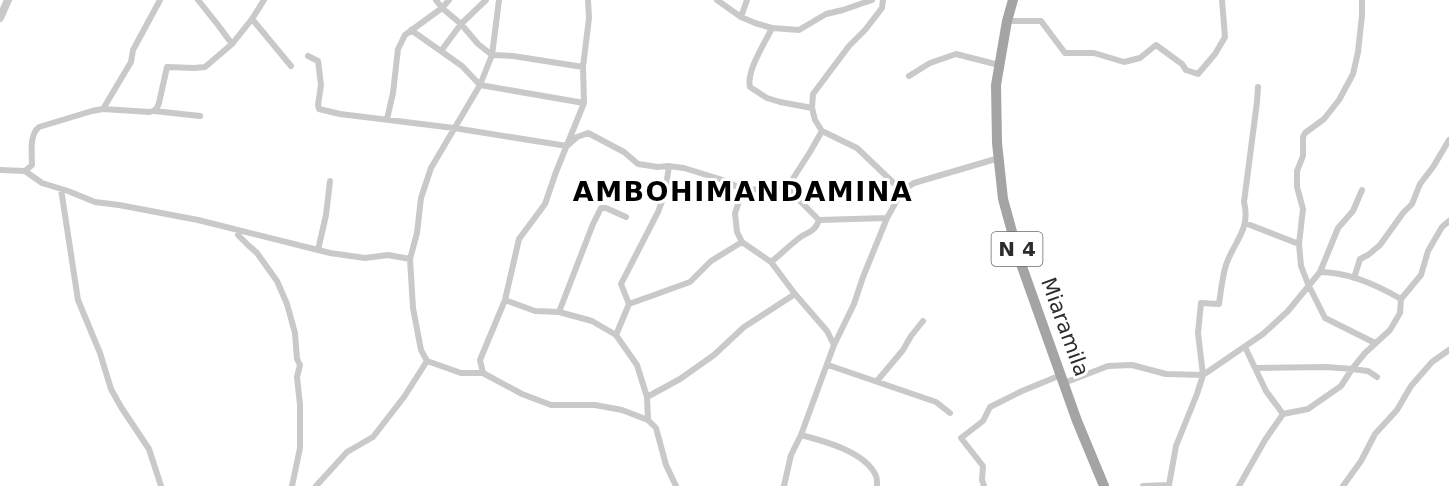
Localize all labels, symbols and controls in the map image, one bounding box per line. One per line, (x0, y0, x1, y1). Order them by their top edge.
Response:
district label: AMBOHIMANDAMINA (573, 176, 913, 207)
road number: N 4 (992, 232, 1042, 266)
street label: Miaramila (1036, 274, 1094, 380)

